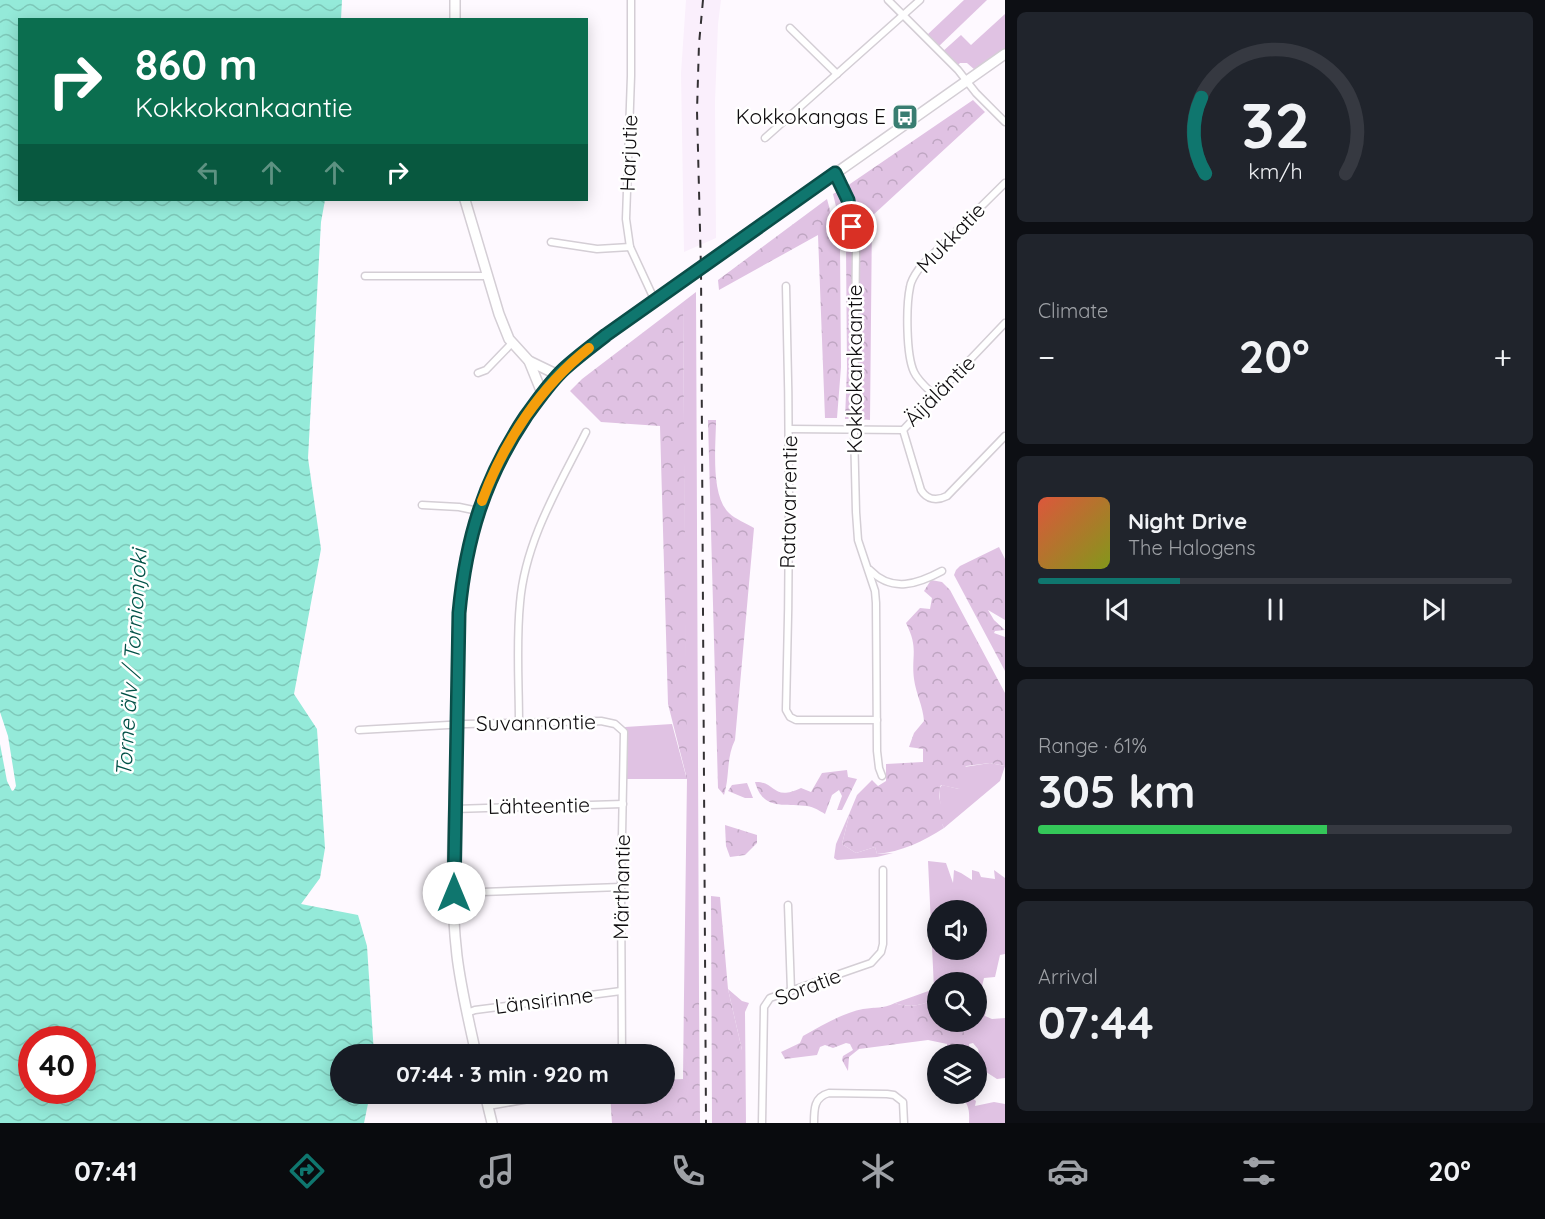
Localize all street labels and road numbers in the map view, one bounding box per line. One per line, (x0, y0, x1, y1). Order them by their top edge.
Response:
street label: Harjutie (614, 114, 642, 192)
street label: Mukkatie (910, 197, 990, 278)
street label: Kokkokankaantie (841, 284, 867, 454)
street label: Äijäläntie (898, 349, 980, 431)
street label: Ratavarrentie (774, 435, 802, 569)
street label: Suvannontie (476, 708, 596, 736)
street label: Lähteentie (488, 791, 590, 819)
street label: Märthantie (607, 834, 635, 940)
street label: Soratie (771, 962, 844, 1010)
street label: Länsirinne (493, 981, 595, 1019)

